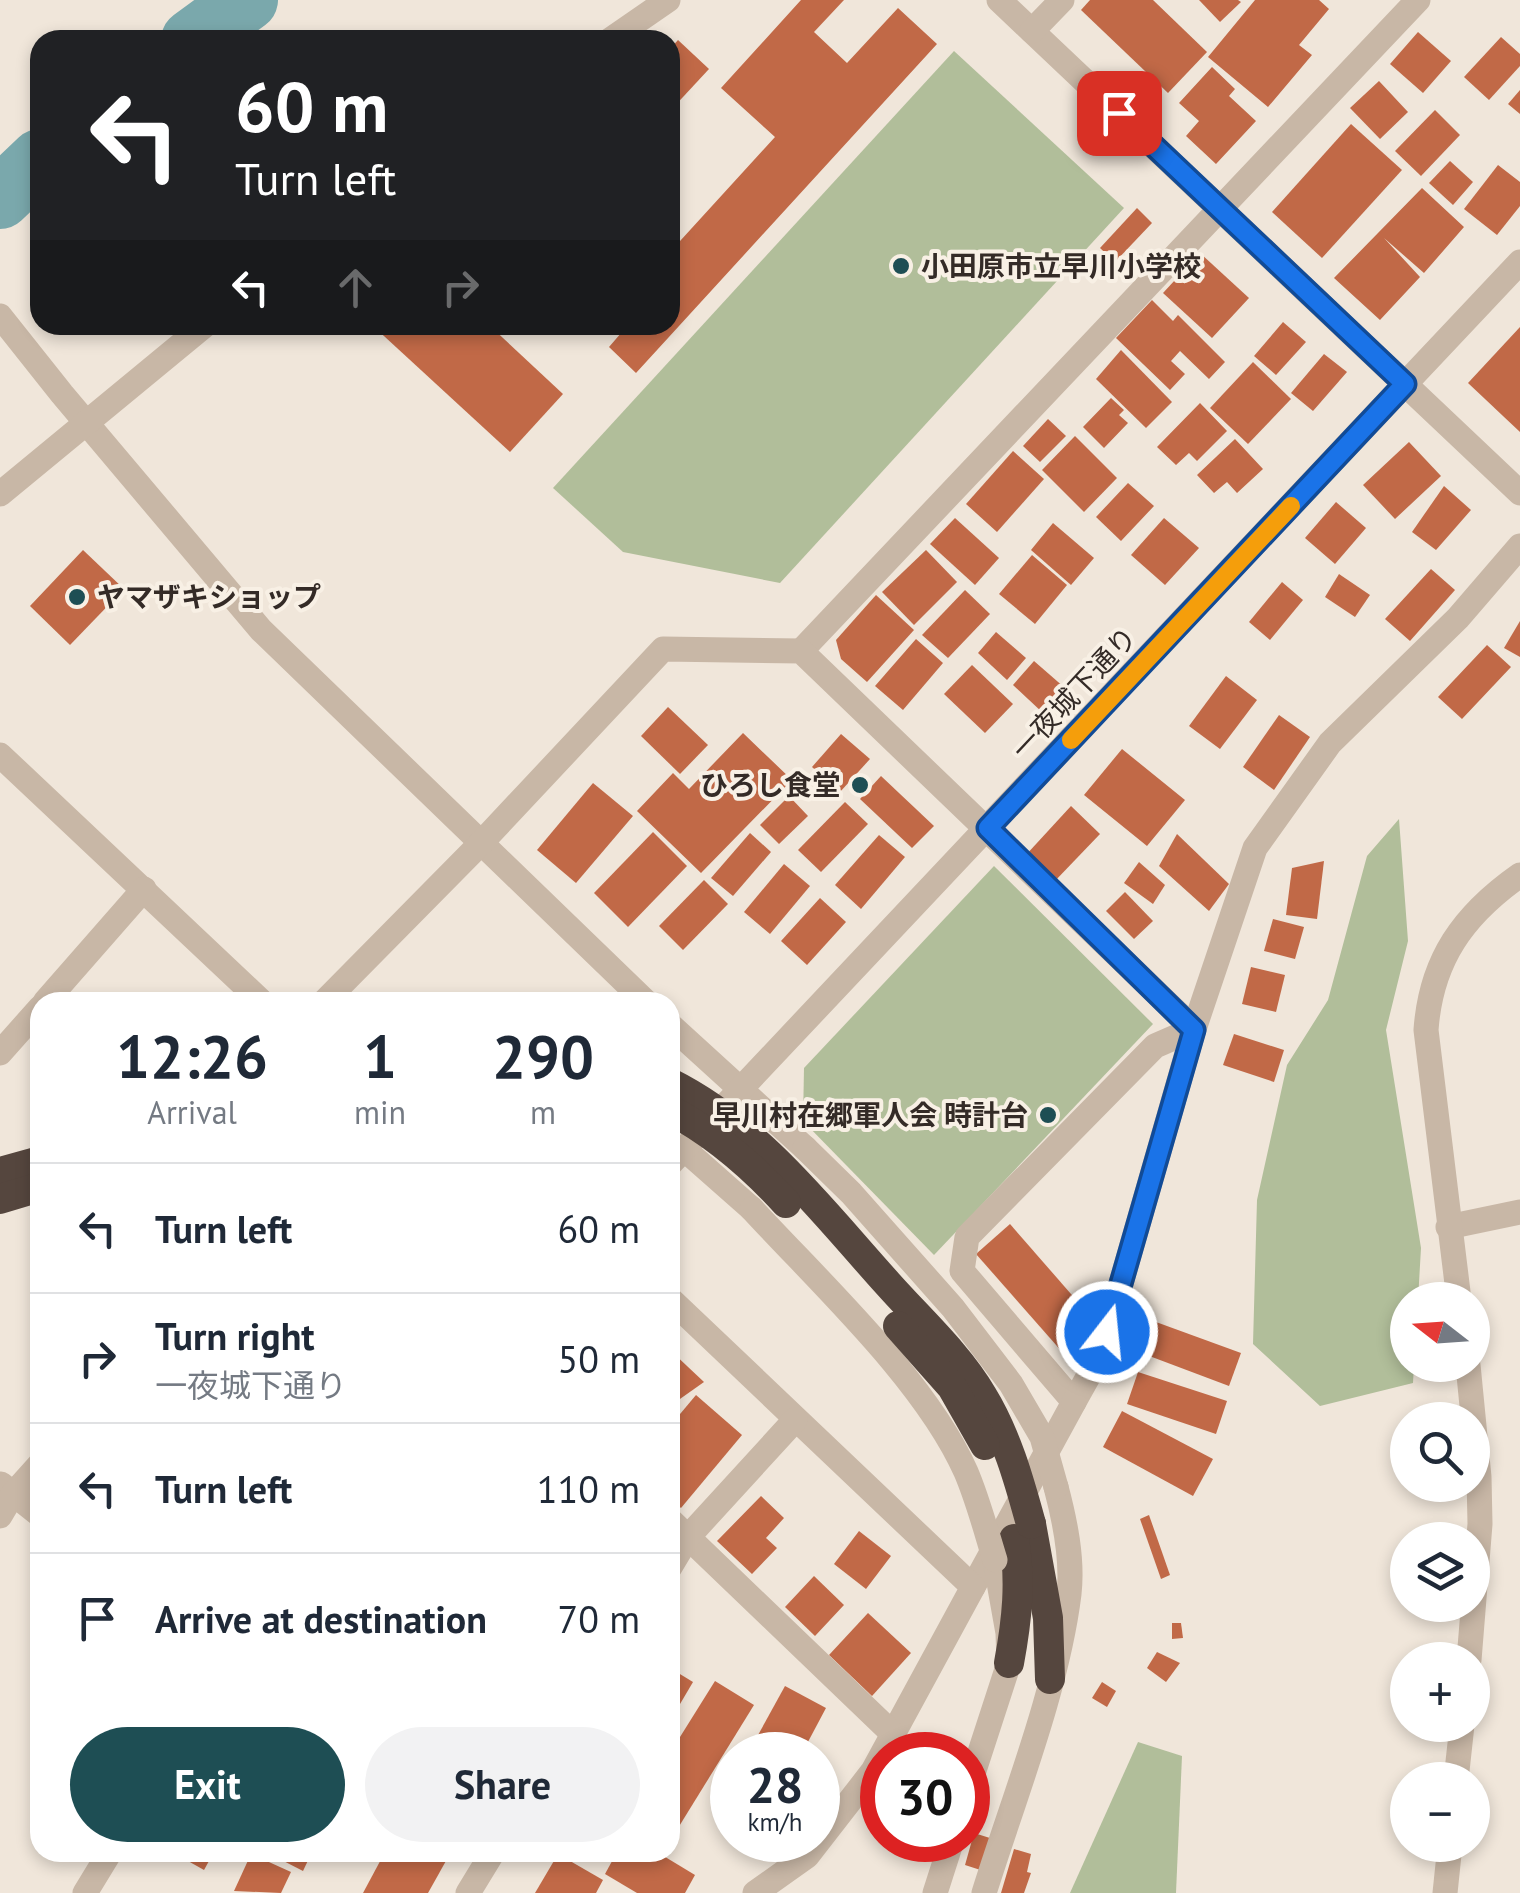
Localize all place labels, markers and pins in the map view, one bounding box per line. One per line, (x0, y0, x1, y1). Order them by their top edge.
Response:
pin (1077, 71, 1162, 156)
place label: 小田原市立早川小学校 (921, 247, 1201, 284)
marker: 小田原市立早川小学校 (890, 255, 912, 277)
place label: ヤマザキショップ (97, 578, 321, 615)
marker: ヤマザキショップ (66, 586, 88, 608)
place label: ひろし食堂 (700, 766, 840, 803)
marker: ひろし食堂 (849, 774, 871, 796)
place label: 早川村在郷軍人会 時計台 (713, 1096, 1028, 1133)
marker: 早川村在郷軍人会 時計台 (1037, 1104, 1059, 1126)

